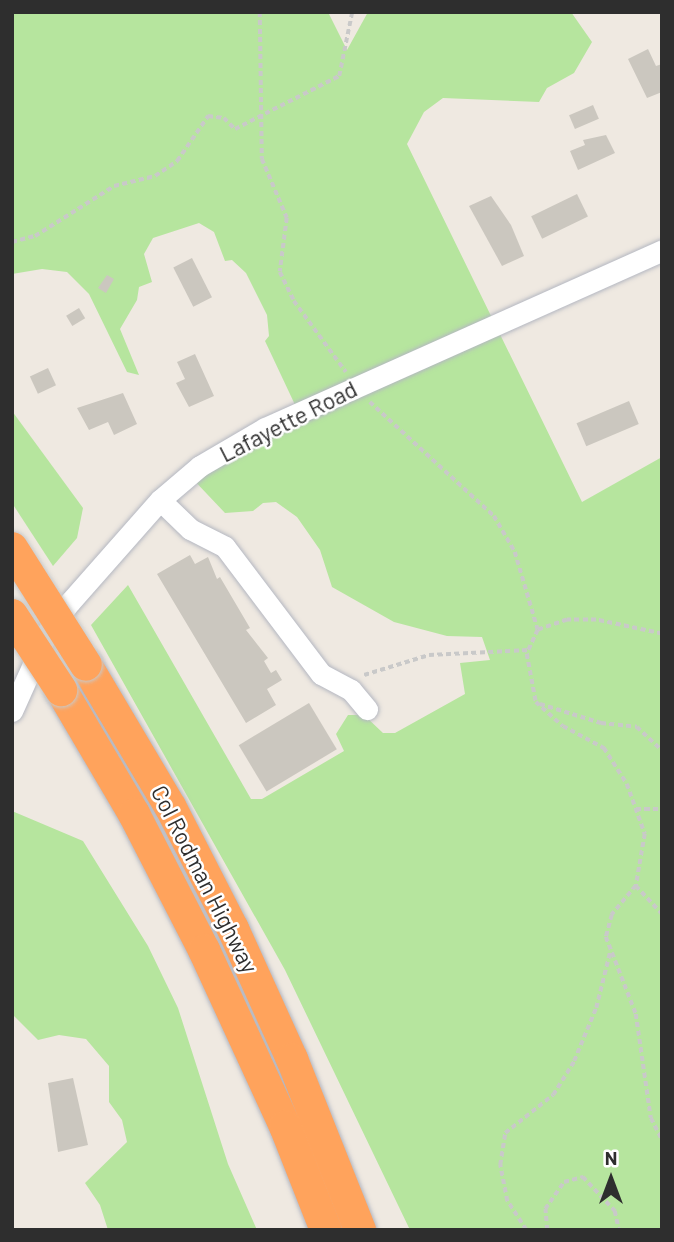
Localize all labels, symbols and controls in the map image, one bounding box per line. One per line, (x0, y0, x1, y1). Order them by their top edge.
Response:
street label: Lafayette Road (215, 375, 361, 467)
street label: Col Rodman Highway (146, 780, 264, 978)
north arrow (576, 1144, 646, 1214)
text: N (605, 1146, 617, 1169)

